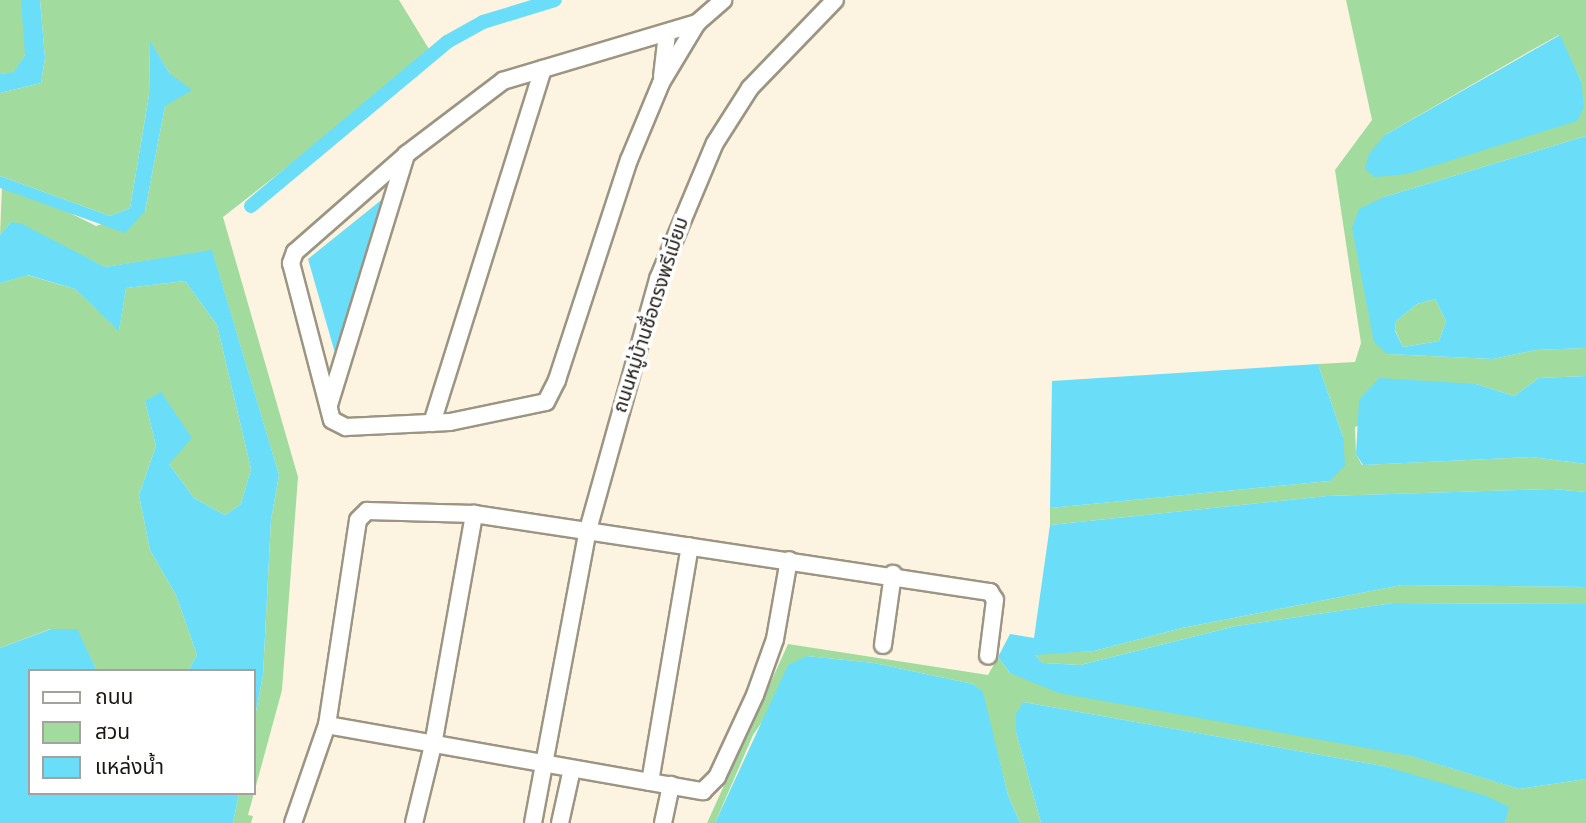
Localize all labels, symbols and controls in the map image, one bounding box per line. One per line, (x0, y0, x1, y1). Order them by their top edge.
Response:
street label: ถนนหมู่บ้านซื่อตรงพรีเมี่ยม (609, 214, 693, 416)
legend (28, 669, 256, 795)
text: ถนน (95, 685, 133, 708)
text: สวน (95, 720, 130, 743)
text: แหล่งน้ำ (95, 755, 164, 778)

